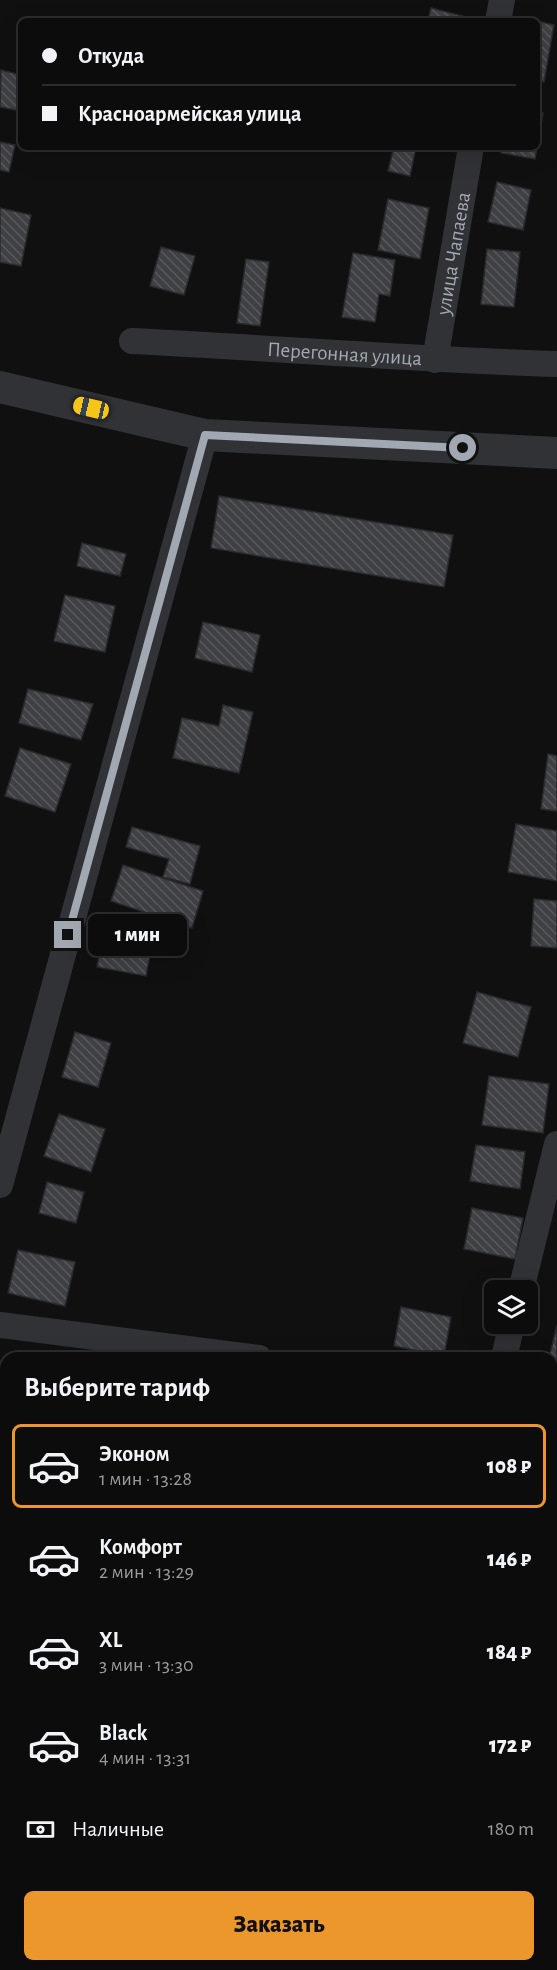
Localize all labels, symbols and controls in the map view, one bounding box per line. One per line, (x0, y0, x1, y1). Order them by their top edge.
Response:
text: Откуда (78, 45, 144, 67)
text: Красноармейская улица (78, 103, 301, 125)
street label: улица Чапаева (432, 190, 474, 318)
street label: Перегонная улица (267, 338, 423, 369)
car (71, 395, 111, 421)
route start (449, 434, 476, 461)
callout: 1 мин (89, 914, 188, 956)
route end (54, 921, 81, 948)
text: 1 мин (115, 925, 160, 945)
map controls (484, 1280, 538, 1334)
button: layers (484, 1280, 538, 1334)
text: Выберите тариф (24, 1374, 210, 1401)
icon: car (27, 1439, 81, 1493)
text: Эконом (99, 1443, 170, 1465)
text: 108 ₽ (487, 1455, 531, 1477)
text: 1 мин · 13:28 (99, 1469, 192, 1489)
icon: car (27, 1532, 81, 1586)
text: Комфорт (99, 1536, 182, 1558)
text: 146 ₽ (487, 1548, 531, 1570)
text: 2 мин · 13:29 (99, 1562, 194, 1582)
icon: car (27, 1625, 81, 1679)
text: XL (99, 1629, 122, 1651)
text: 184 ₽ (487, 1641, 531, 1663)
text: 3 мин · 13:30 (99, 1655, 193, 1675)
icon: car (27, 1718, 81, 1772)
text: Black (99, 1722, 147, 1744)
text: 172 ₽ (489, 1734, 531, 1756)
text: 4 мин · 13:31 (99, 1748, 191, 1768)
icon: cash (24, 1813, 57, 1846)
text: Наличные (72, 1818, 164, 1840)
text: 180 m (488, 1819, 534, 1839)
button: Заказать (24, 1891, 534, 1960)

